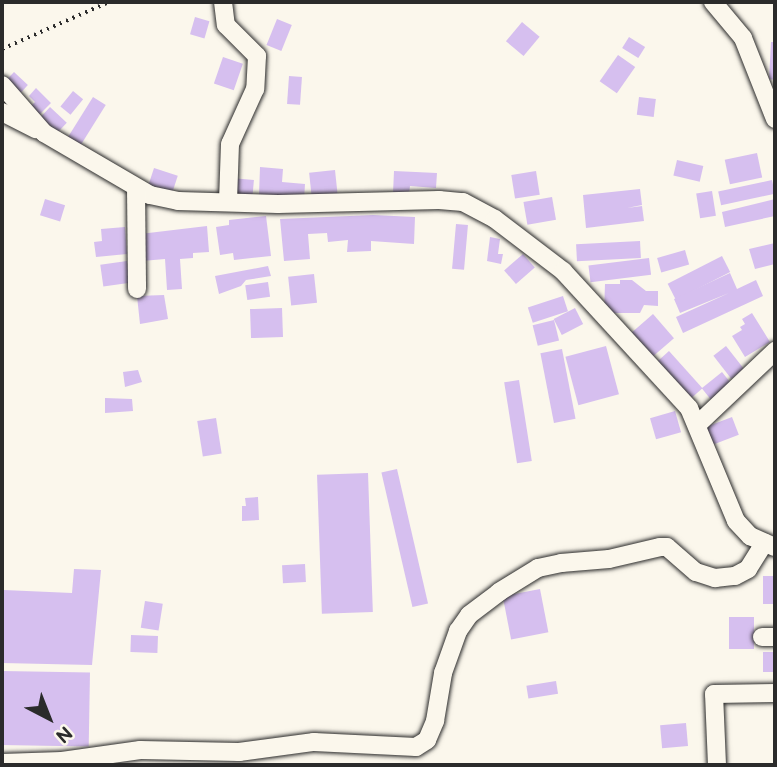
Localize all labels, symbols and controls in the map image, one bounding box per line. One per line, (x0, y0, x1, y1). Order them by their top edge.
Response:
north arrow (14, 683, 84, 753)
text: N (50, 721, 76, 747)

